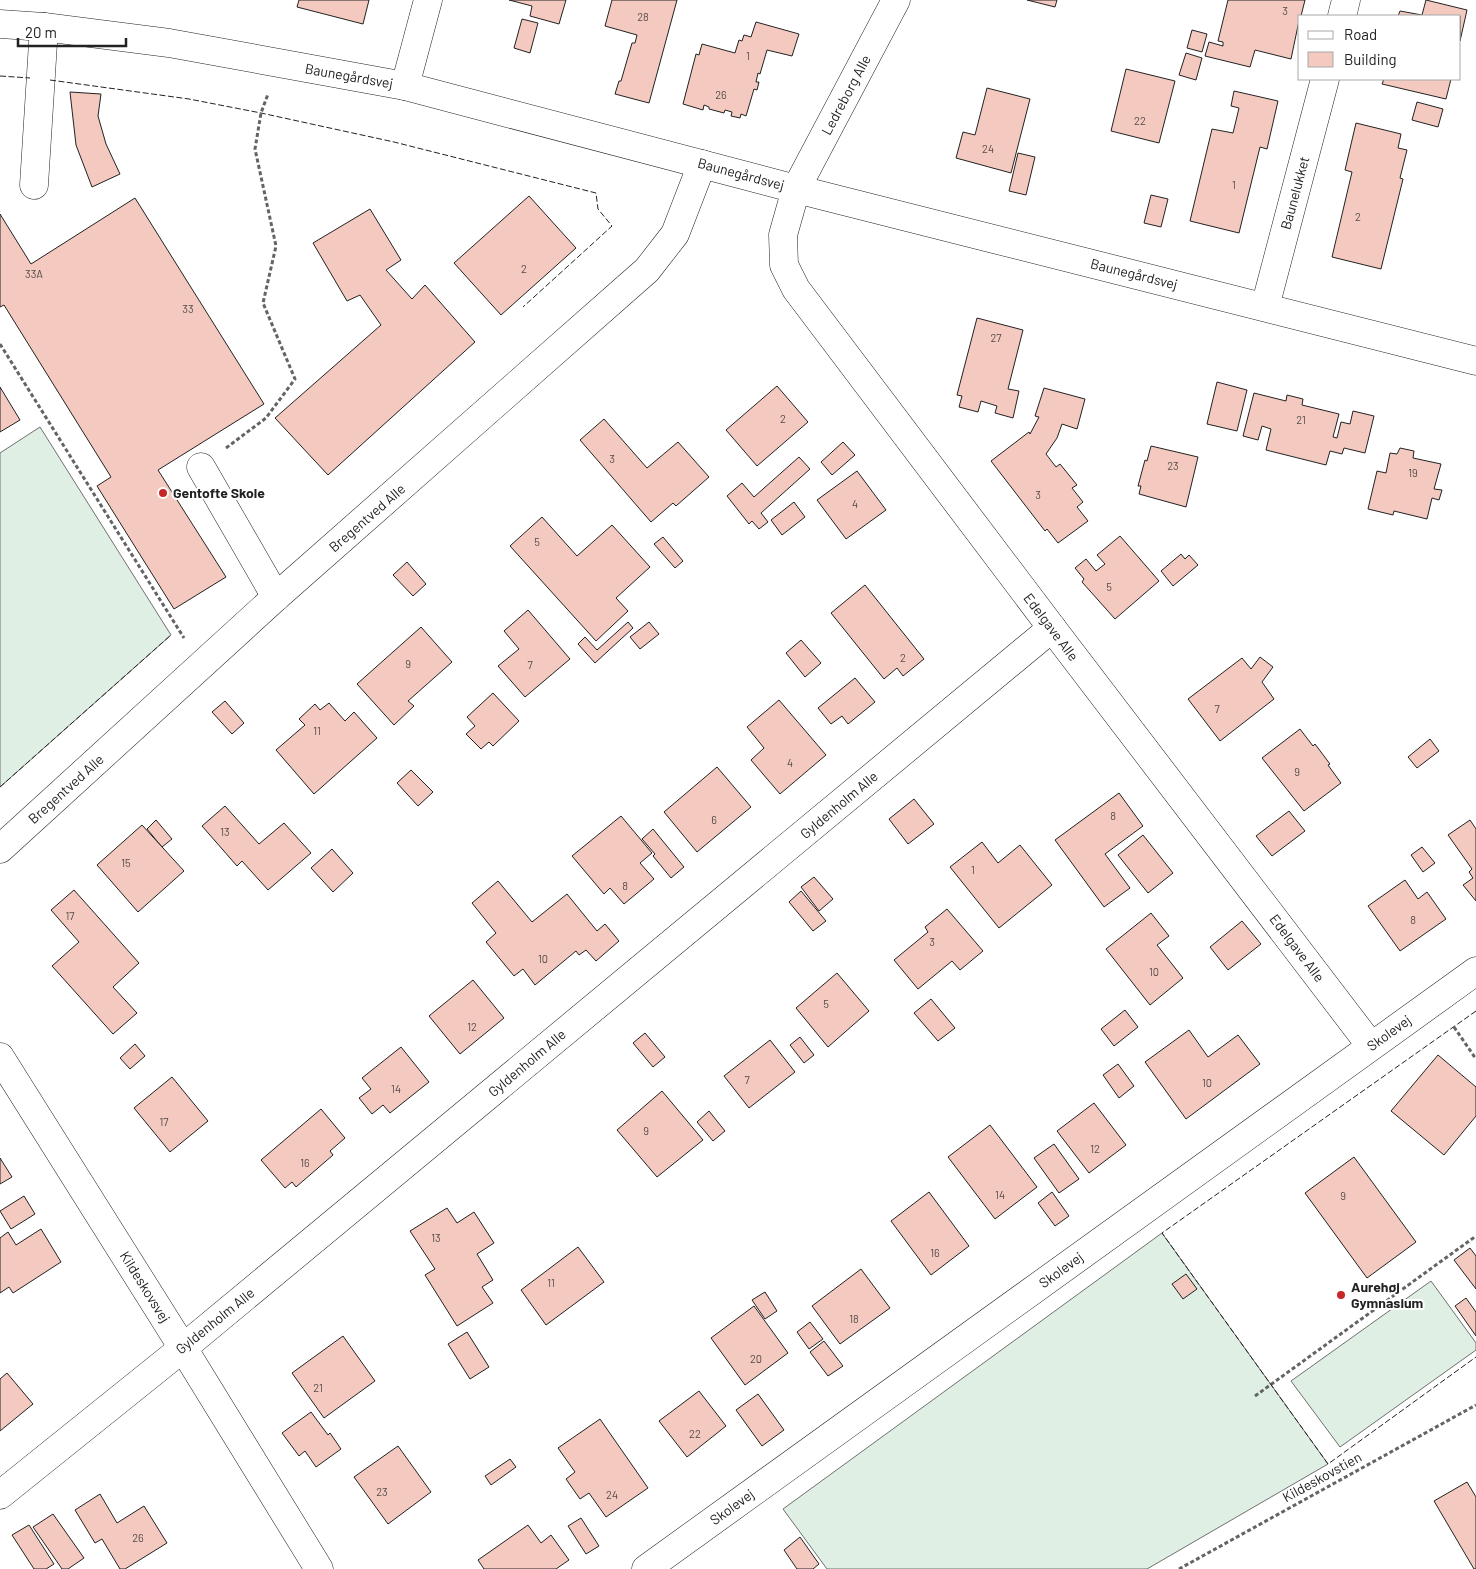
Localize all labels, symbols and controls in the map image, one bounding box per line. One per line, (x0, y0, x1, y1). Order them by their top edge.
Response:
house number: 3 (1282, 4, 1288, 17)
house number: 28 (637, 10, 649, 23)
scale bar (18, 15, 125, 47)
legend (1298, 15, 1461, 80)
text: 20 m (25, 23, 57, 41)
text: Road (1344, 25, 1377, 43)
house number: 1 (746, 49, 750, 62)
text: Building (1344, 50, 1397, 68)
street label: Ledreborg Alle (817, 52, 874, 138)
street label: Baunegårdsvej (304, 59, 394, 92)
house number: 26 (715, 88, 727, 101)
house number: 22 (1134, 114, 1146, 127)
house number: 24 (982, 142, 994, 155)
street label: Baunegårdsvej (696, 154, 786, 193)
street label: Baunelukket (1277, 154, 1312, 231)
house number: 1 (1232, 178, 1236, 191)
house number: 2 (1355, 210, 1361, 223)
street label: Baunegårdsvej (1089, 254, 1179, 293)
house number: 2 (521, 262, 527, 275)
house number: 33A (25, 267, 43, 280)
house number: 33 (182, 302, 194, 315)
house number: 27 (990, 331, 1002, 344)
house number: 2 (780, 412, 786, 425)
house number: 21 (1296, 413, 1306, 426)
house number: 3 (609, 452, 615, 465)
house number: 23 (1167, 459, 1179, 472)
house number: 19 (1408, 466, 1418, 479)
street label: Bregentved Alle (325, 480, 408, 555)
place label: Gentofte Skole (173, 484, 265, 501)
marker: Gentofte Skole (157, 487, 169, 499)
house number: 3 (1035, 488, 1041, 501)
house number: 4 (852, 497, 858, 510)
house number: 5 (534, 535, 540, 548)
house number: 5 (1106, 580, 1112, 593)
street label: Edelgave Alle (1020, 589, 1082, 664)
house number: 2 (900, 651, 906, 664)
house number: 9 (405, 657, 411, 670)
house number: 7 (527, 658, 533, 671)
house number: 7 (1214, 702, 1220, 715)
house number: 11 (313, 724, 321, 737)
street label: Bregentved Alle (24, 750, 107, 827)
house number: 4 (787, 756, 793, 769)
house number: 9 (1294, 765, 1300, 778)
street label: Gyldenholm Alle (796, 767, 881, 842)
house number: 8 (1110, 809, 1116, 822)
house number: 6 (711, 813, 717, 826)
house number: 13 (220, 825, 230, 838)
house number: 15 (121, 856, 131, 869)
house number: 1 (971, 863, 975, 876)
house number: 8 (622, 879, 628, 892)
house number: 17 (65, 909, 75, 922)
street label: Edelgave Alle (1266, 910, 1328, 985)
house number: 8 (1410, 913, 1416, 926)
house number: 3 (929, 935, 935, 948)
house number: 10 (538, 952, 548, 965)
house number: 10 (1149, 965, 1159, 978)
house number: 5 (823, 997, 829, 1010)
street label: Skolevej (1363, 1011, 1414, 1054)
house number: 12 (467, 1020, 477, 1033)
street label: Gyldenholm Alle (484, 1025, 569, 1100)
house number: 7 (744, 1073, 750, 1086)
house number: 10 (1202, 1076, 1212, 1089)
house number: 14 (391, 1082, 401, 1095)
house number: 17 (159, 1115, 169, 1128)
house number: 9 (643, 1124, 649, 1137)
house number: 12 (1090, 1142, 1100, 1155)
house number: 16 (300, 1156, 310, 1169)
house number: 14 (995, 1188, 1005, 1201)
house number: 9 (1340, 1189, 1346, 1202)
house number: 13 (431, 1231, 441, 1244)
house number: 16 (930, 1246, 940, 1259)
street label: Kildeskovsvej (117, 1248, 174, 1326)
street label: Skolevej (1035, 1248, 1086, 1291)
house number: 11 (547, 1276, 555, 1289)
place label: Aurehøj Gymnasium (1351, 1278, 1424, 1311)
street label: Gyldenholm Alle (172, 1284, 257, 1357)
marker: Aurehøj Gymnasium (1335, 1289, 1347, 1301)
house number: 18 (849, 1312, 859, 1325)
house number: 20 (750, 1352, 762, 1365)
house number: 21 (313, 1381, 323, 1394)
house number: 22 (689, 1427, 701, 1440)
street label: Kildeskovstien (1279, 1448, 1364, 1505)
house number: 23 (376, 1485, 388, 1498)
street label: Skolevej (706, 1485, 757, 1528)
house number: 24 (606, 1488, 618, 1501)
house number: 26 (132, 1531, 144, 1544)

